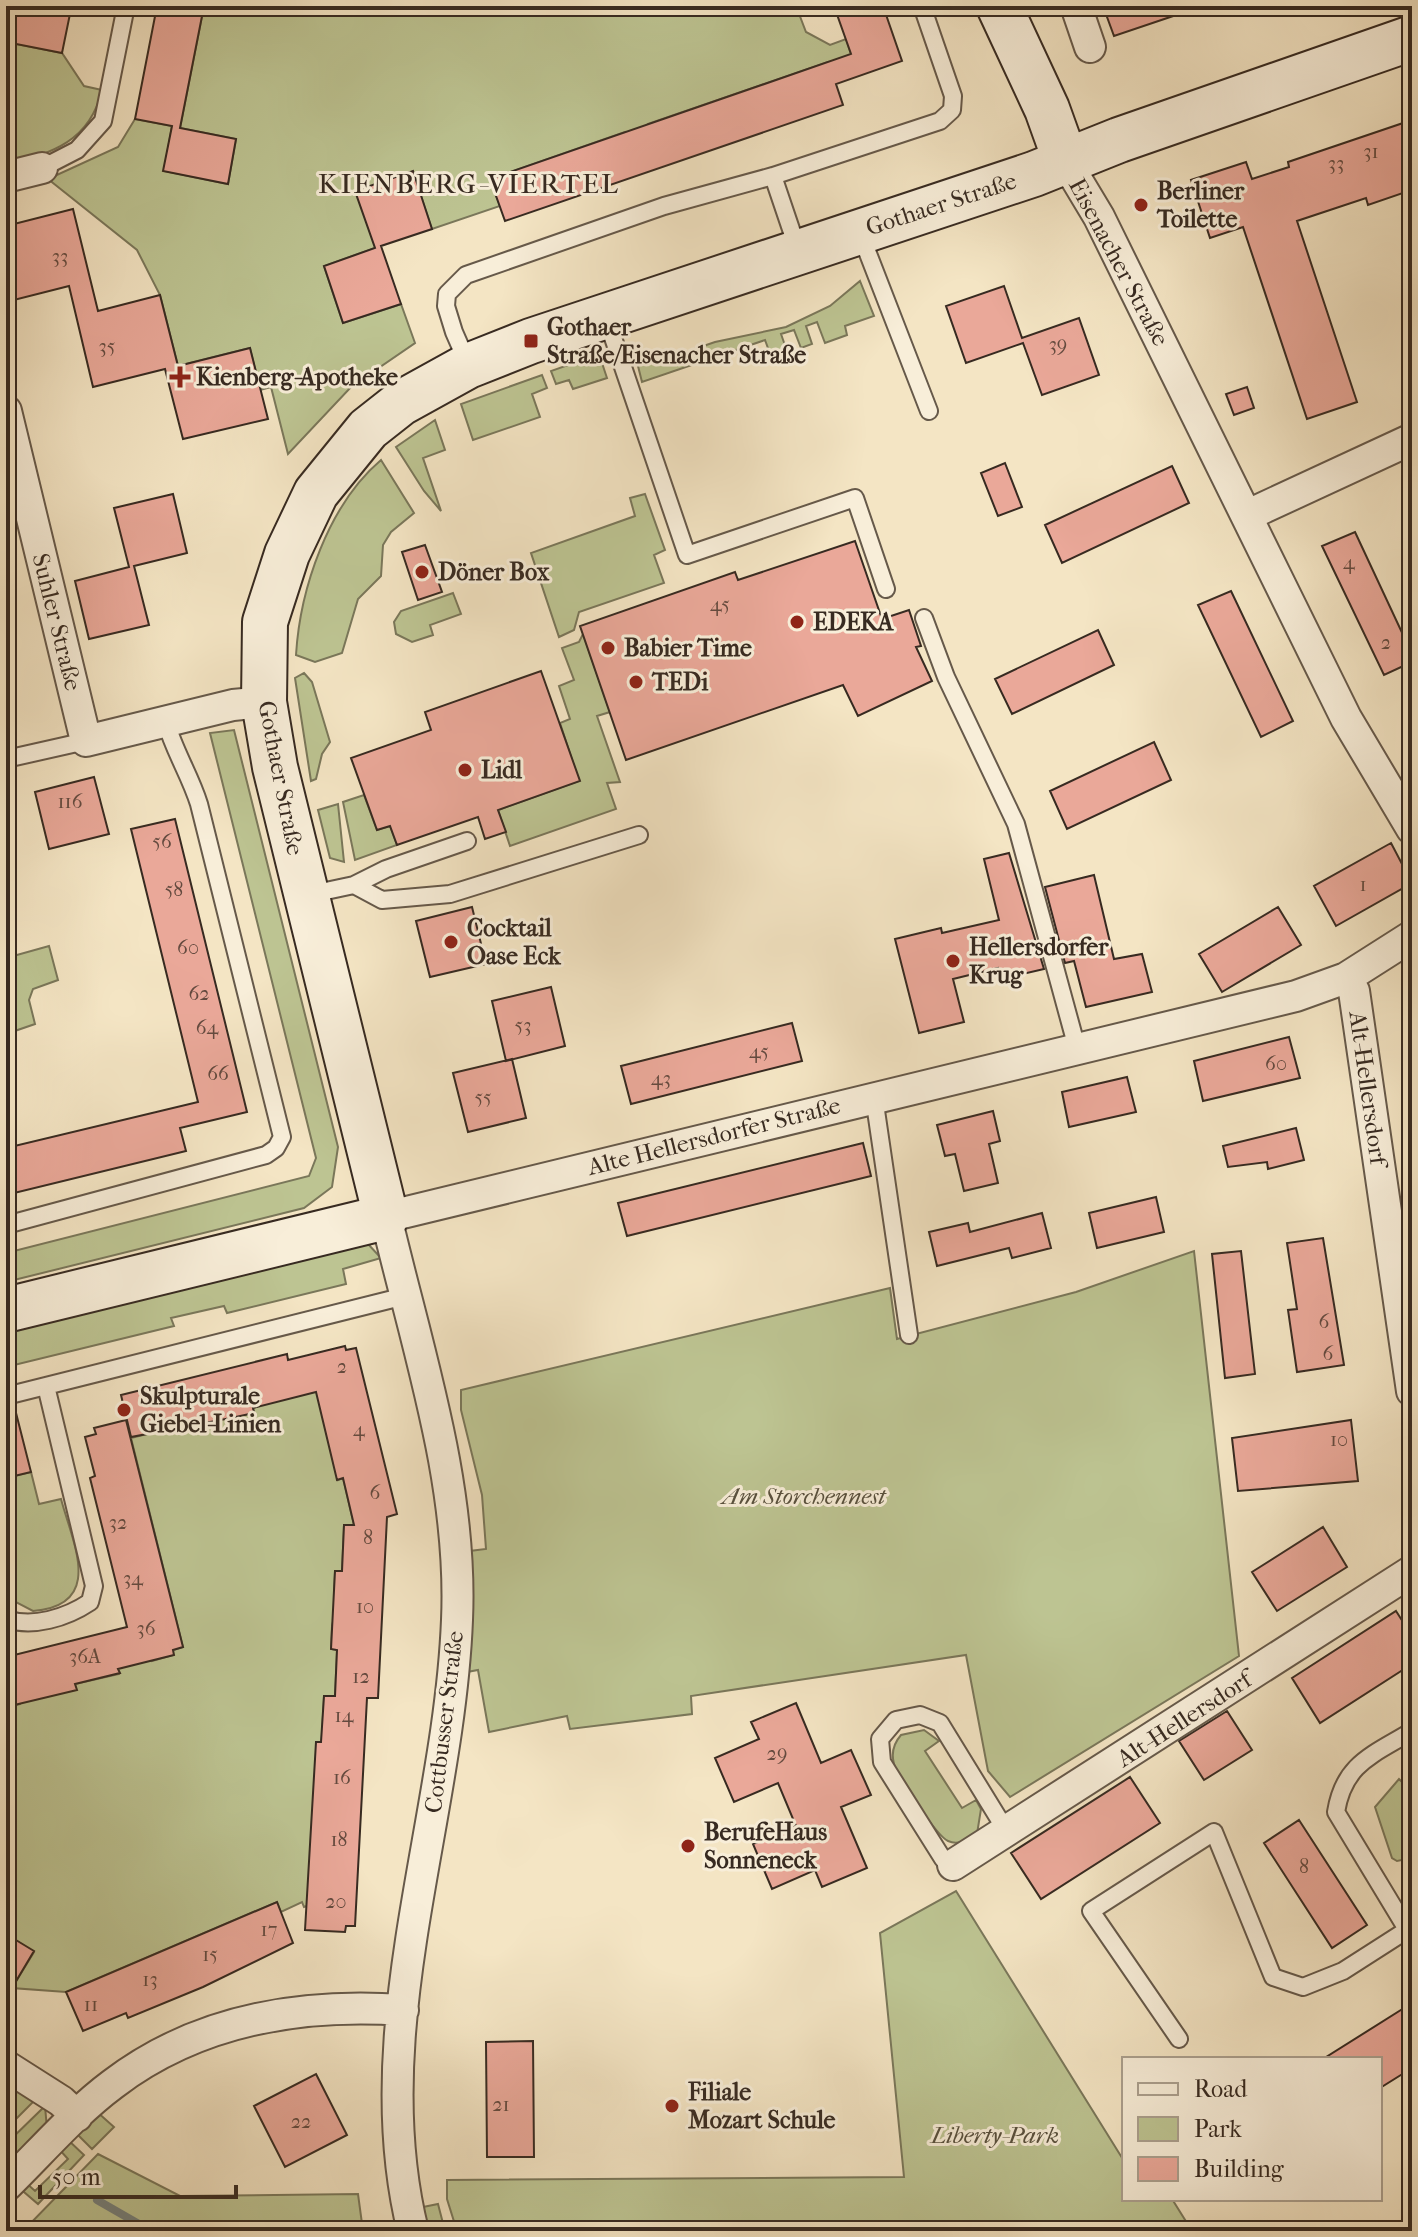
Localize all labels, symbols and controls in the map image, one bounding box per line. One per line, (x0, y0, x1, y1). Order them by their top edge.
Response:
house number: 31 (1363, 140, 1379, 163)
house number: 33 (1328, 152, 1344, 175)
street label: Gothaer Straße (862, 166, 1020, 242)
district label: KIENBERG-VIERTEL (318, 167, 620, 200)
street label: Eisenacher Straße (1063, 173, 1175, 351)
place label: Berliner Toilette (1156, 177, 1245, 233)
marker: Berliner Toilette (1132, 196, 1150, 214)
house number: 33 (52, 245, 68, 268)
place label: Gothaer Straße/Eisenacher Straße (547, 313, 806, 369)
marker: Gothaer Straße/Eisenacher Straße (522, 332, 540, 350)
house number: 39 (1049, 333, 1067, 356)
house number: 35 (99, 335, 115, 358)
place label: Kienberg-Apotheke (196, 363, 398, 391)
marker: Kienberg-Apotheke (171, 368, 189, 386)
street label: Suhler Straße (26, 551, 88, 694)
house number: 4 (1343, 551, 1356, 574)
place label: Döner Box (438, 558, 550, 586)
marker: Döner Box (413, 563, 431, 581)
house number: 45 (710, 593, 730, 616)
place label: EDEKA (813, 608, 895, 636)
marker: EDEKA (788, 613, 806, 631)
house number: 2 (1381, 631, 1391, 654)
place label: Babier Time (624, 634, 752, 662)
marker: Babier Time (599, 639, 617, 657)
place label: TEDi (651, 668, 709, 696)
marker: TEDi (627, 673, 645, 691)
street label: Gothaer Straße (252, 698, 310, 858)
place label: Lidl (481, 756, 522, 784)
marker: Lidl (456, 761, 474, 779)
house number: 116 (57, 790, 83, 813)
house number: 56 (152, 830, 172, 853)
house number: 1 (1359, 873, 1367, 896)
house number: 58 (165, 878, 183, 901)
place label: Cocktail Oase Eck (467, 914, 561, 970)
marker: Cocktail Oase Eck (442, 933, 460, 951)
place label: Hellersdorfer Krug (969, 933, 1109, 989)
house number: 60 (177, 936, 199, 959)
marker: Hellersdorfer Krug (944, 952, 962, 970)
house number: 62 (188, 982, 210, 1005)
street label: Alt-Hellersdorf (1343, 1009, 1393, 1171)
house number: 53 (515, 1014, 531, 1037)
house number: 64 (196, 1016, 219, 1039)
house number: 45 (749, 1040, 769, 1063)
house number: 60 (1265, 1052, 1287, 1075)
house number: 66 (207, 1062, 229, 1085)
house number: 43 (651, 1067, 671, 1090)
house number: 55 (474, 1086, 492, 1109)
street label: Alte Hellersdorfer Straße (584, 1091, 843, 1181)
house number: 6 (1319, 1310, 1330, 1333)
house number: 6 (1323, 1342, 1334, 1365)
house number: 2 (337, 1355, 347, 1378)
place label: Skulpturale Giebel-Linien (140, 1382, 282, 1438)
marker: Skulpturale Giebel-Linien (115, 1401, 133, 1419)
house number: 4 (353, 1418, 366, 1441)
house number: 10 (1330, 1428, 1348, 1451)
house number: 6 (370, 1481, 381, 1504)
park label: Am Storchennest (719, 1482, 887, 1510)
house number: 32 (109, 1511, 127, 1534)
house number: 8 (363, 1526, 373, 1549)
house number: 34 (123, 1567, 144, 1590)
house number: 10 (356, 1595, 374, 1618)
house number: 36 (136, 1617, 156, 1640)
street label: Cottbusser Straße (419, 1629, 469, 1815)
house number: 36A (69, 1645, 102, 1668)
street label: Alt-Hellersdorf (1111, 1662, 1261, 1773)
house number: 12 (352, 1665, 370, 1688)
house number: 14 (335, 1704, 355, 1727)
house number: 29 (767, 1742, 787, 1765)
house number: 16 (333, 1766, 351, 1789)
place label: BerufeHaus Sonneneck (704, 1818, 827, 1874)
house number: 18 (330, 1828, 348, 1851)
marker: BerufeHaus Sonneneck (679, 1837, 697, 1855)
house number: 8 (1299, 1855, 1309, 1878)
house number: 20 (325, 1890, 347, 1913)
house number: 17 (261, 1918, 278, 1941)
house number: 15 (202, 1943, 218, 1966)
house number: 13 (142, 1968, 158, 1991)
house number: 11 (84, 1993, 98, 2016)
legend (1122, 2057, 1382, 2201)
text: Road (1194, 2075, 1248, 2103)
place label: Filiale Mozart Schule (687, 2078, 836, 2134)
house number: 21 (492, 2093, 510, 2116)
marker: Filiale Mozart Schule (663, 2097, 681, 2115)
house number: 22 (291, 2110, 311, 2133)
text: Park (1194, 2115, 1242, 2143)
park label: Liberty-Park (929, 2121, 1059, 2149)
scale bar (40, 2149, 236, 2199)
text: Building (1194, 2155, 1285, 2183)
text: 50 m (52, 2163, 101, 2191)

